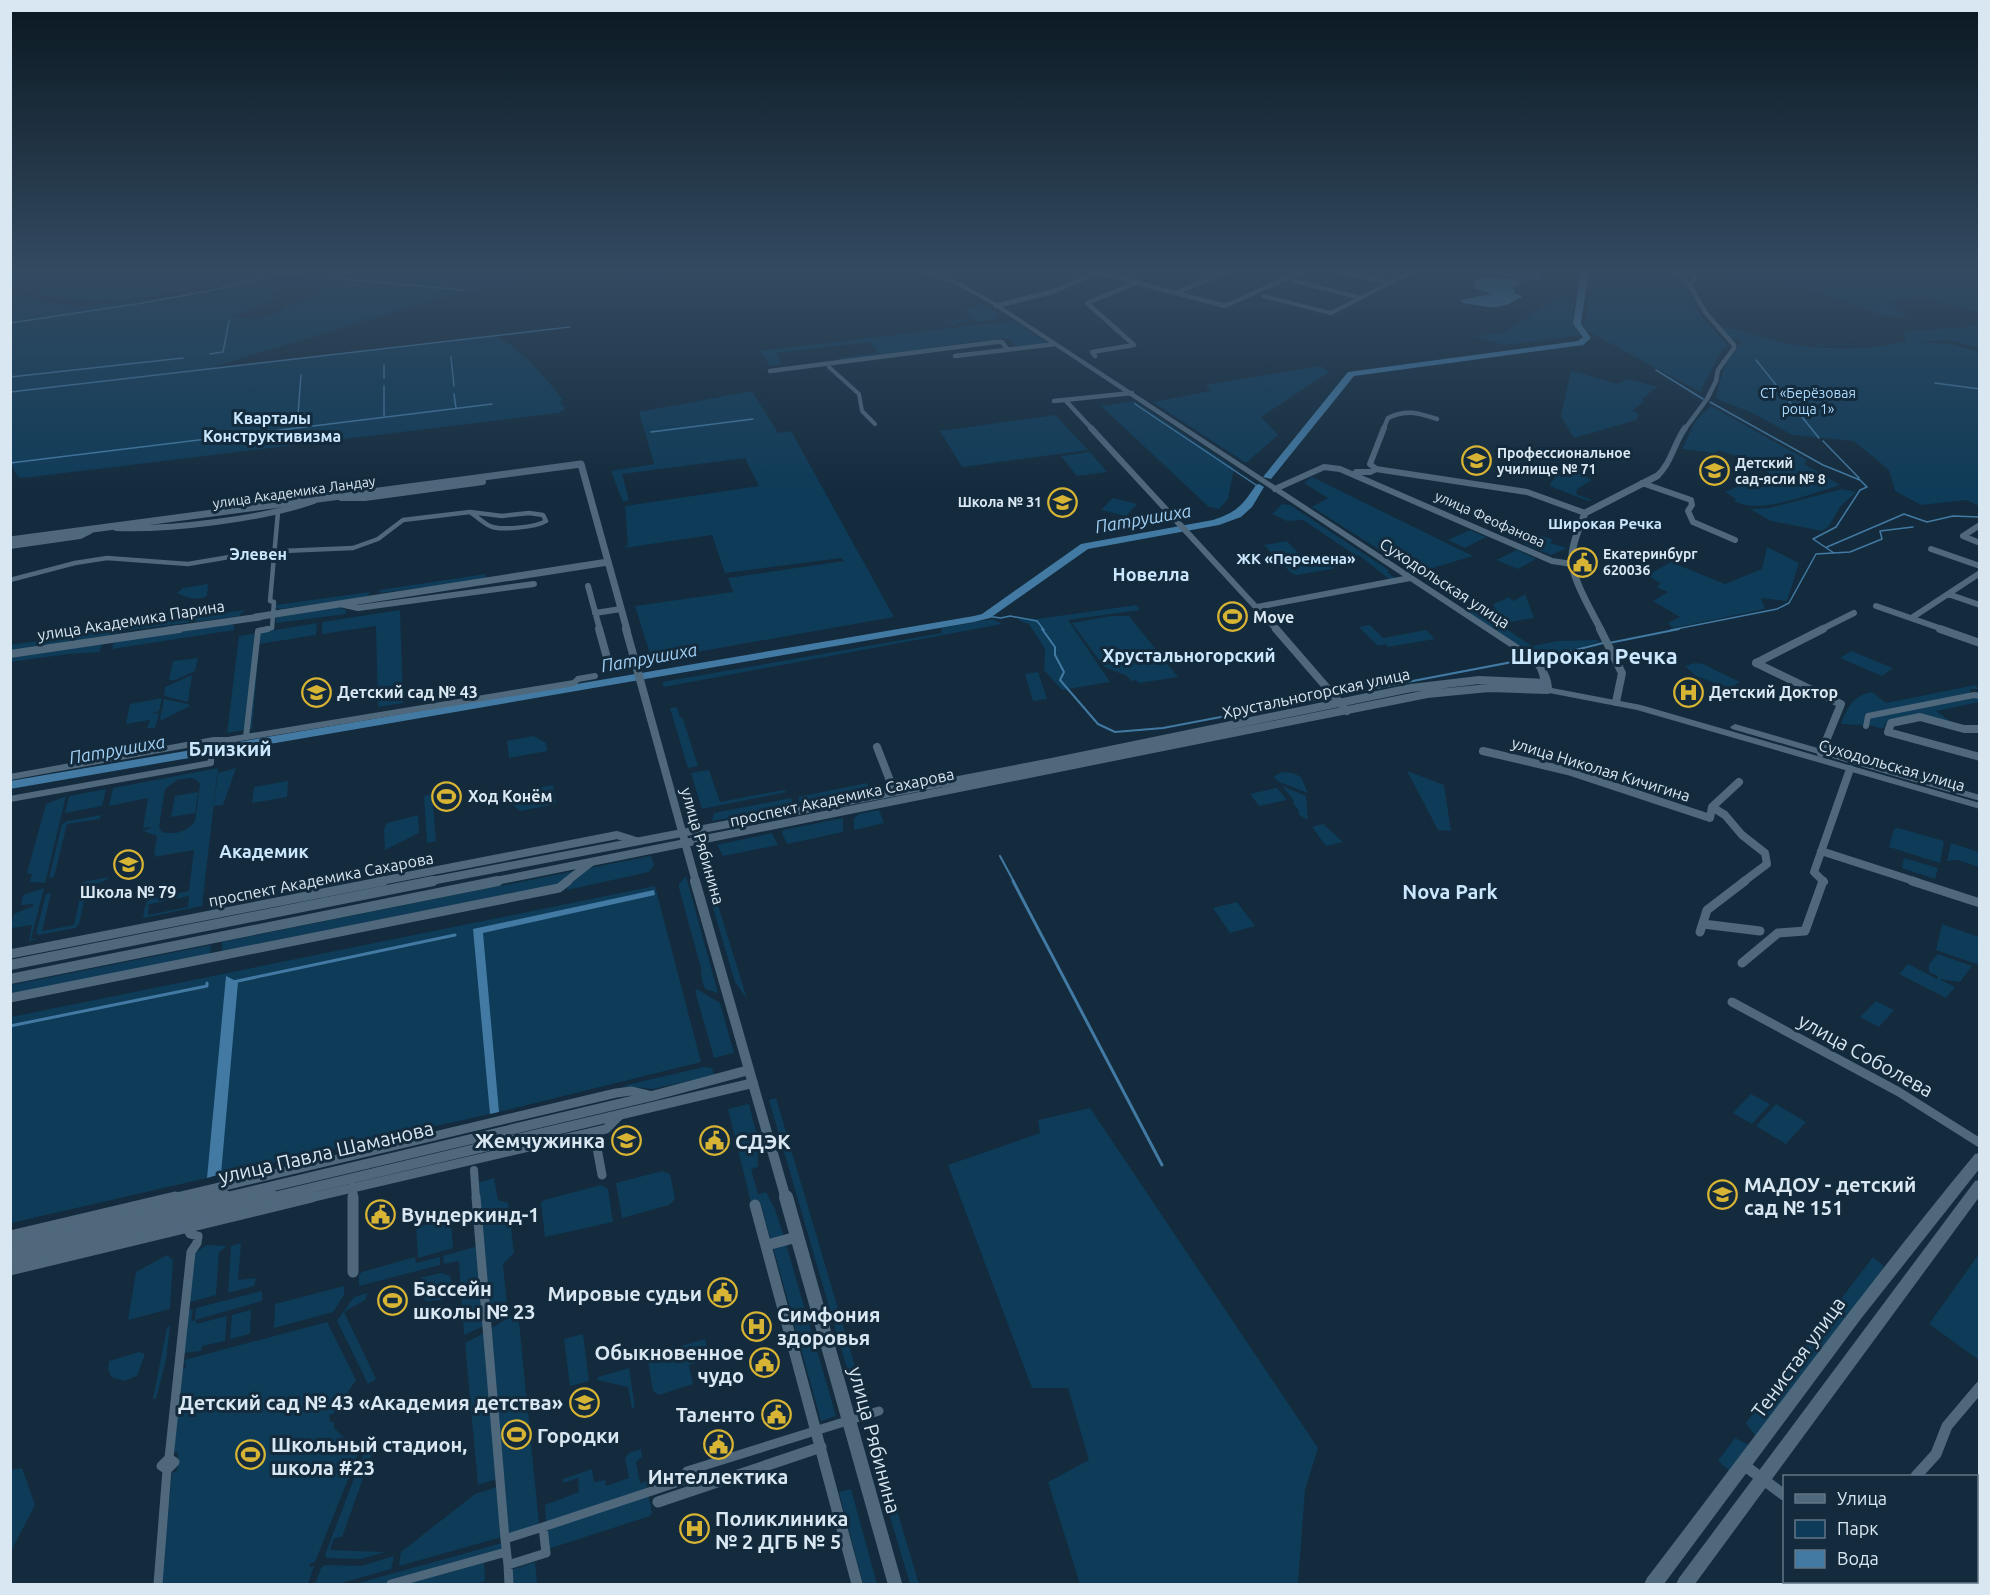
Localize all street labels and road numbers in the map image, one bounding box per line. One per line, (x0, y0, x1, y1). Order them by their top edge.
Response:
street label: улица Академика Ландау (212, 473, 377, 511)
street label: улица Феофанова (1433, 488, 1547, 550)
street label: Суходольская улица (1377, 534, 1513, 632)
street label: улица Академика Парина (36, 596, 226, 644)
street label: Хрустальногорская улица (1221, 664, 1411, 722)
street label: улица Николая Кичигина (1510, 733, 1692, 805)
street label: Суходольская улица (1817, 735, 1967, 795)
street label: проспект Академика Сахарова (728, 764, 956, 830)
street label: улица Рябинина (678, 785, 728, 907)
street label: проспект Академика Сахарова (207, 848, 435, 910)
street label: улица Соболева (1795, 1008, 1937, 1102)
street label: улица Павла Шаманова (216, 1116, 436, 1188)
street label: Тенистая улица (1746, 1292, 1850, 1422)
street label: улица Рябинина (844, 1364, 906, 1516)

